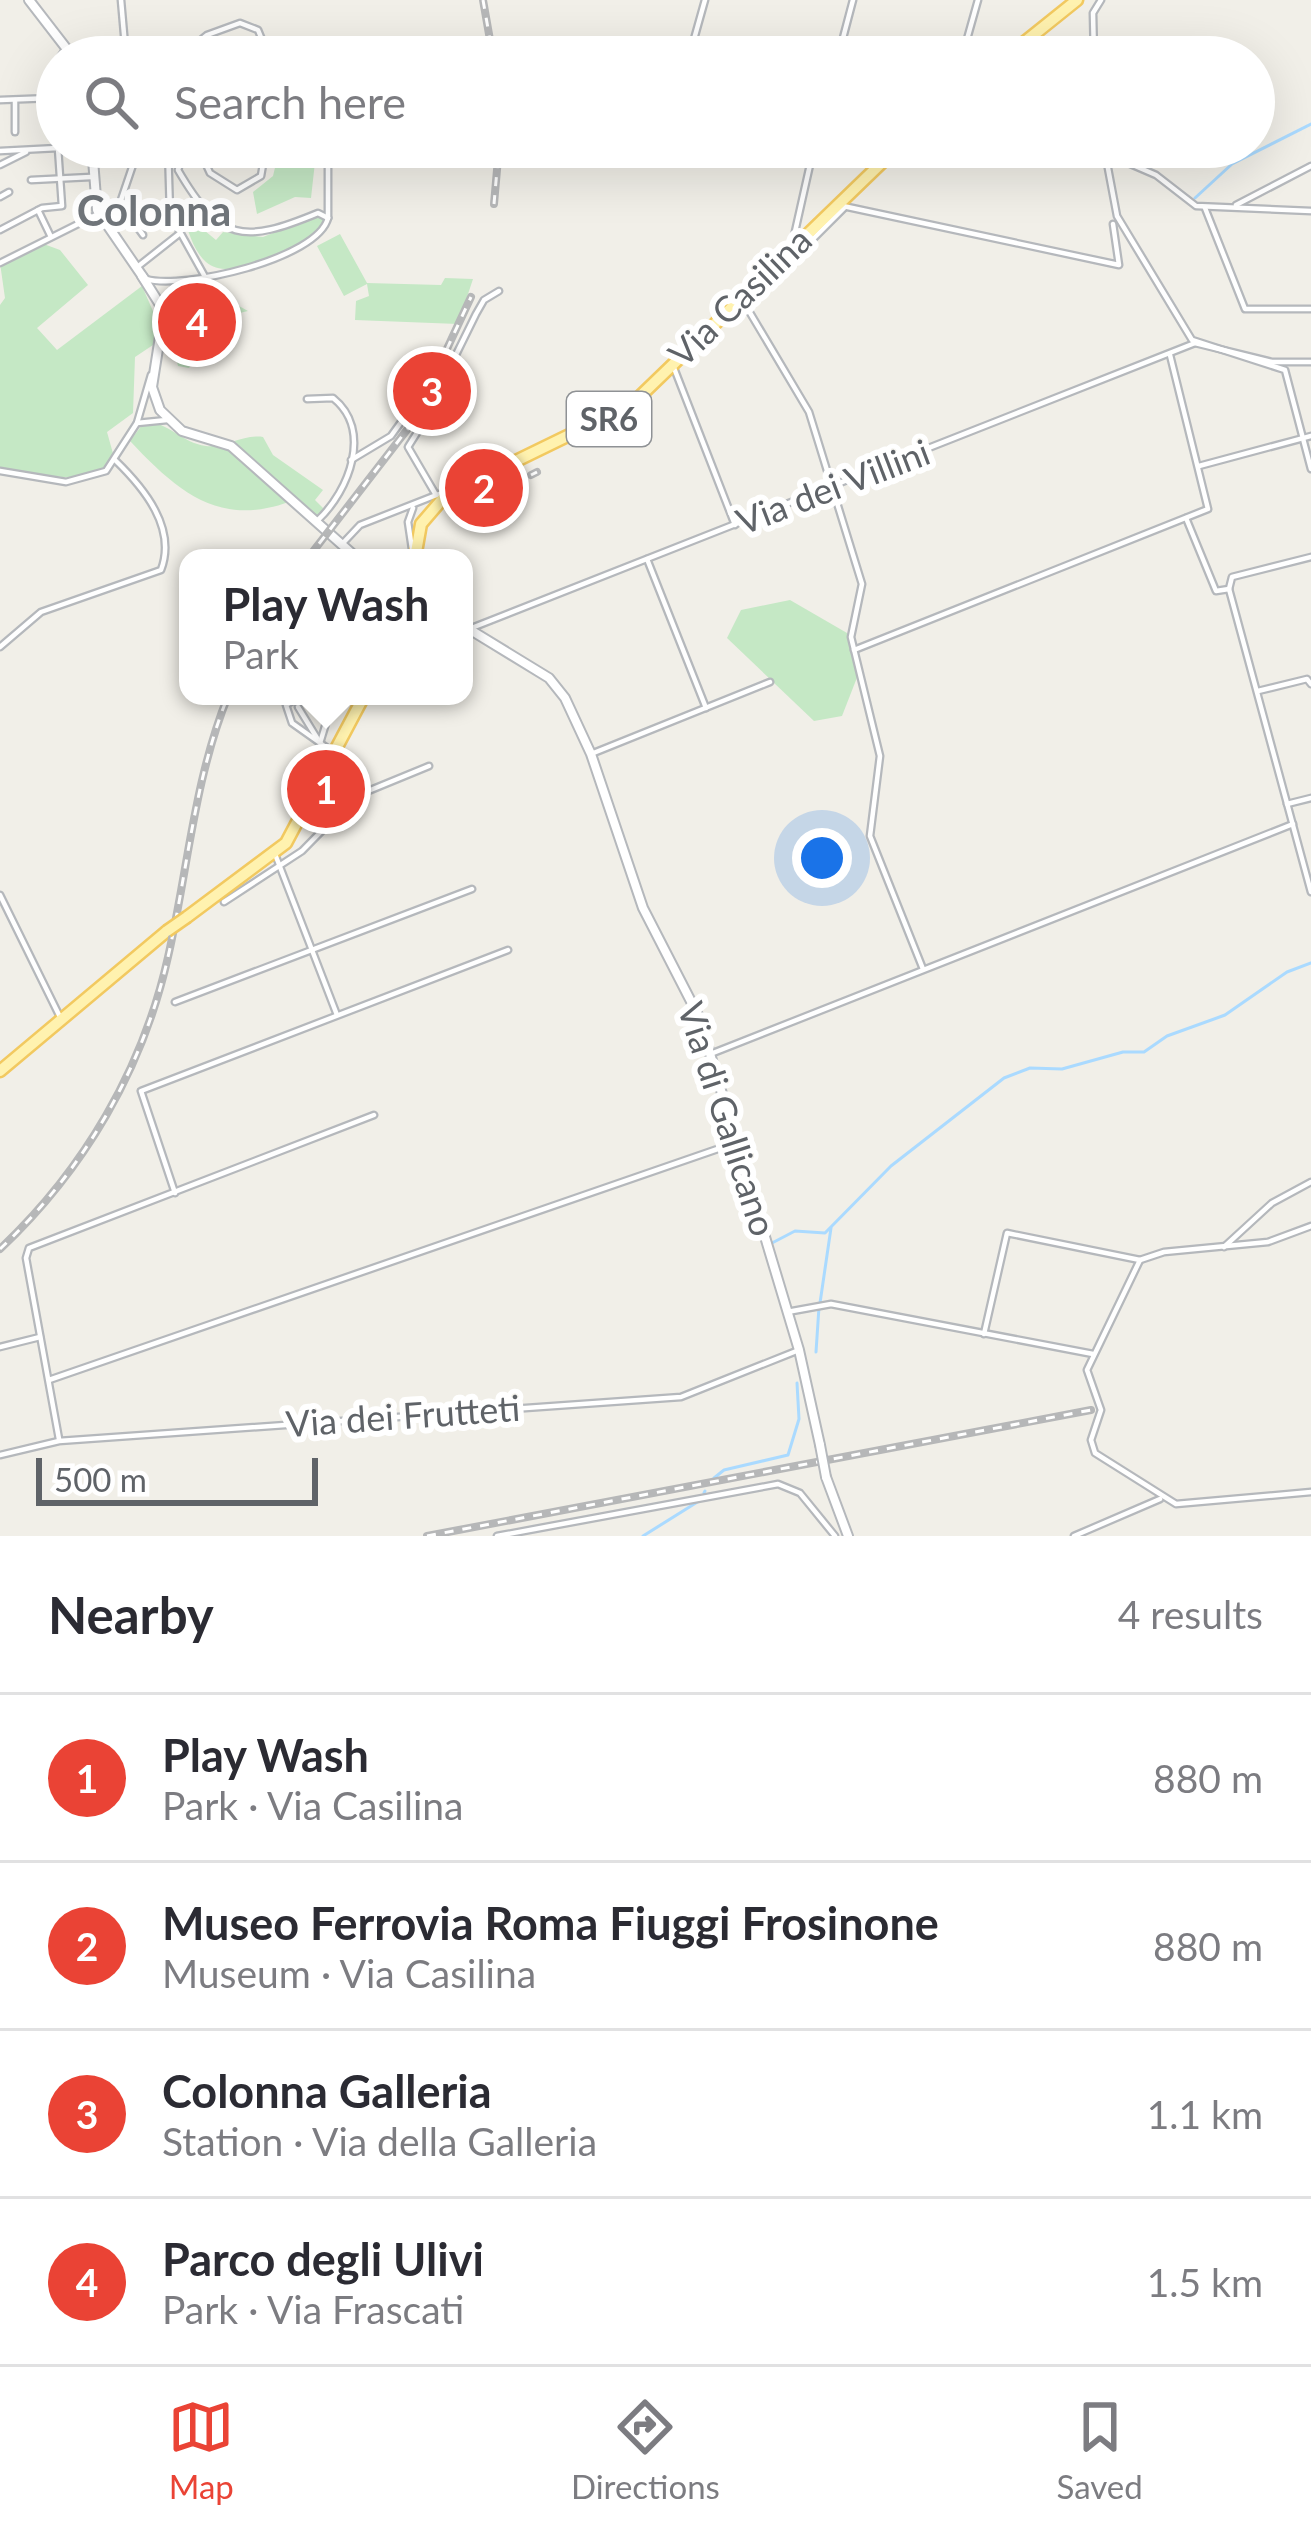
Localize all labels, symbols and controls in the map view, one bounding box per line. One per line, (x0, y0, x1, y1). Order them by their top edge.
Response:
search box (36, 36, 1275, 168)
icon: search (78, 69, 144, 135)
text: Search here (174, 75, 406, 129)
district label: Colonna (77, 185, 231, 235)
street label: Via Casilina (659, 217, 820, 375)
pin: 4 (158, 277, 236, 367)
pin: 3 (393, 346, 471, 436)
road number: SR6 (567, 392, 651, 446)
street label: Via dei Villini (730, 429, 935, 543)
pin: 2 (445, 443, 523, 533)
popup (179, 549, 473, 705)
text: Play Wash (223, 577, 429, 631)
text: Park (223, 631, 299, 677)
pin: 1 (287, 744, 365, 834)
your location (792, 828, 852, 888)
street label: Via di Gallicano (669, 996, 786, 1241)
street label: Via dei Frutteti (284, 1385, 522, 1445)
scale bar (36, 1452, 318, 1505)
text: 500 m (54, 1459, 147, 1499)
text: Nearby (48, 1584, 214, 1645)
text: 4 results (1118, 1591, 1263, 1637)
text: Play Wash (162, 1728, 369, 1782)
text: 1 (76, 1755, 98, 1801)
text: 880 m (1153, 1755, 1263, 1801)
text: Park · Via Casilina (162, 1782, 463, 1828)
text: Museo Ferrovia Roma Fiuggi Frosinone (162, 1896, 939, 1950)
text: 2 (76, 1923, 98, 1969)
text: 880 m (1153, 1923, 1263, 1969)
text: Museum · Via Casilina (162, 1950, 536, 1996)
text: Colonna Galleria (162, 2064, 492, 2118)
text: 3 (76, 2091, 98, 2137)
text: 1.1 km (1147, 2091, 1263, 2137)
text: Station · Via della Galleria (162, 2118, 597, 2164)
text: Parco degli Ulivi (162, 2232, 484, 2286)
text: 4 (76, 2259, 98, 2305)
text: 1.5 km (1147, 2259, 1263, 2305)
text: Park · Via Frascati (162, 2286, 464, 2332)
tab: Map (168, 2394, 234, 2506)
tab: Directions (571, 2394, 720, 2506)
tab: Saved (1056, 2394, 1143, 2506)

